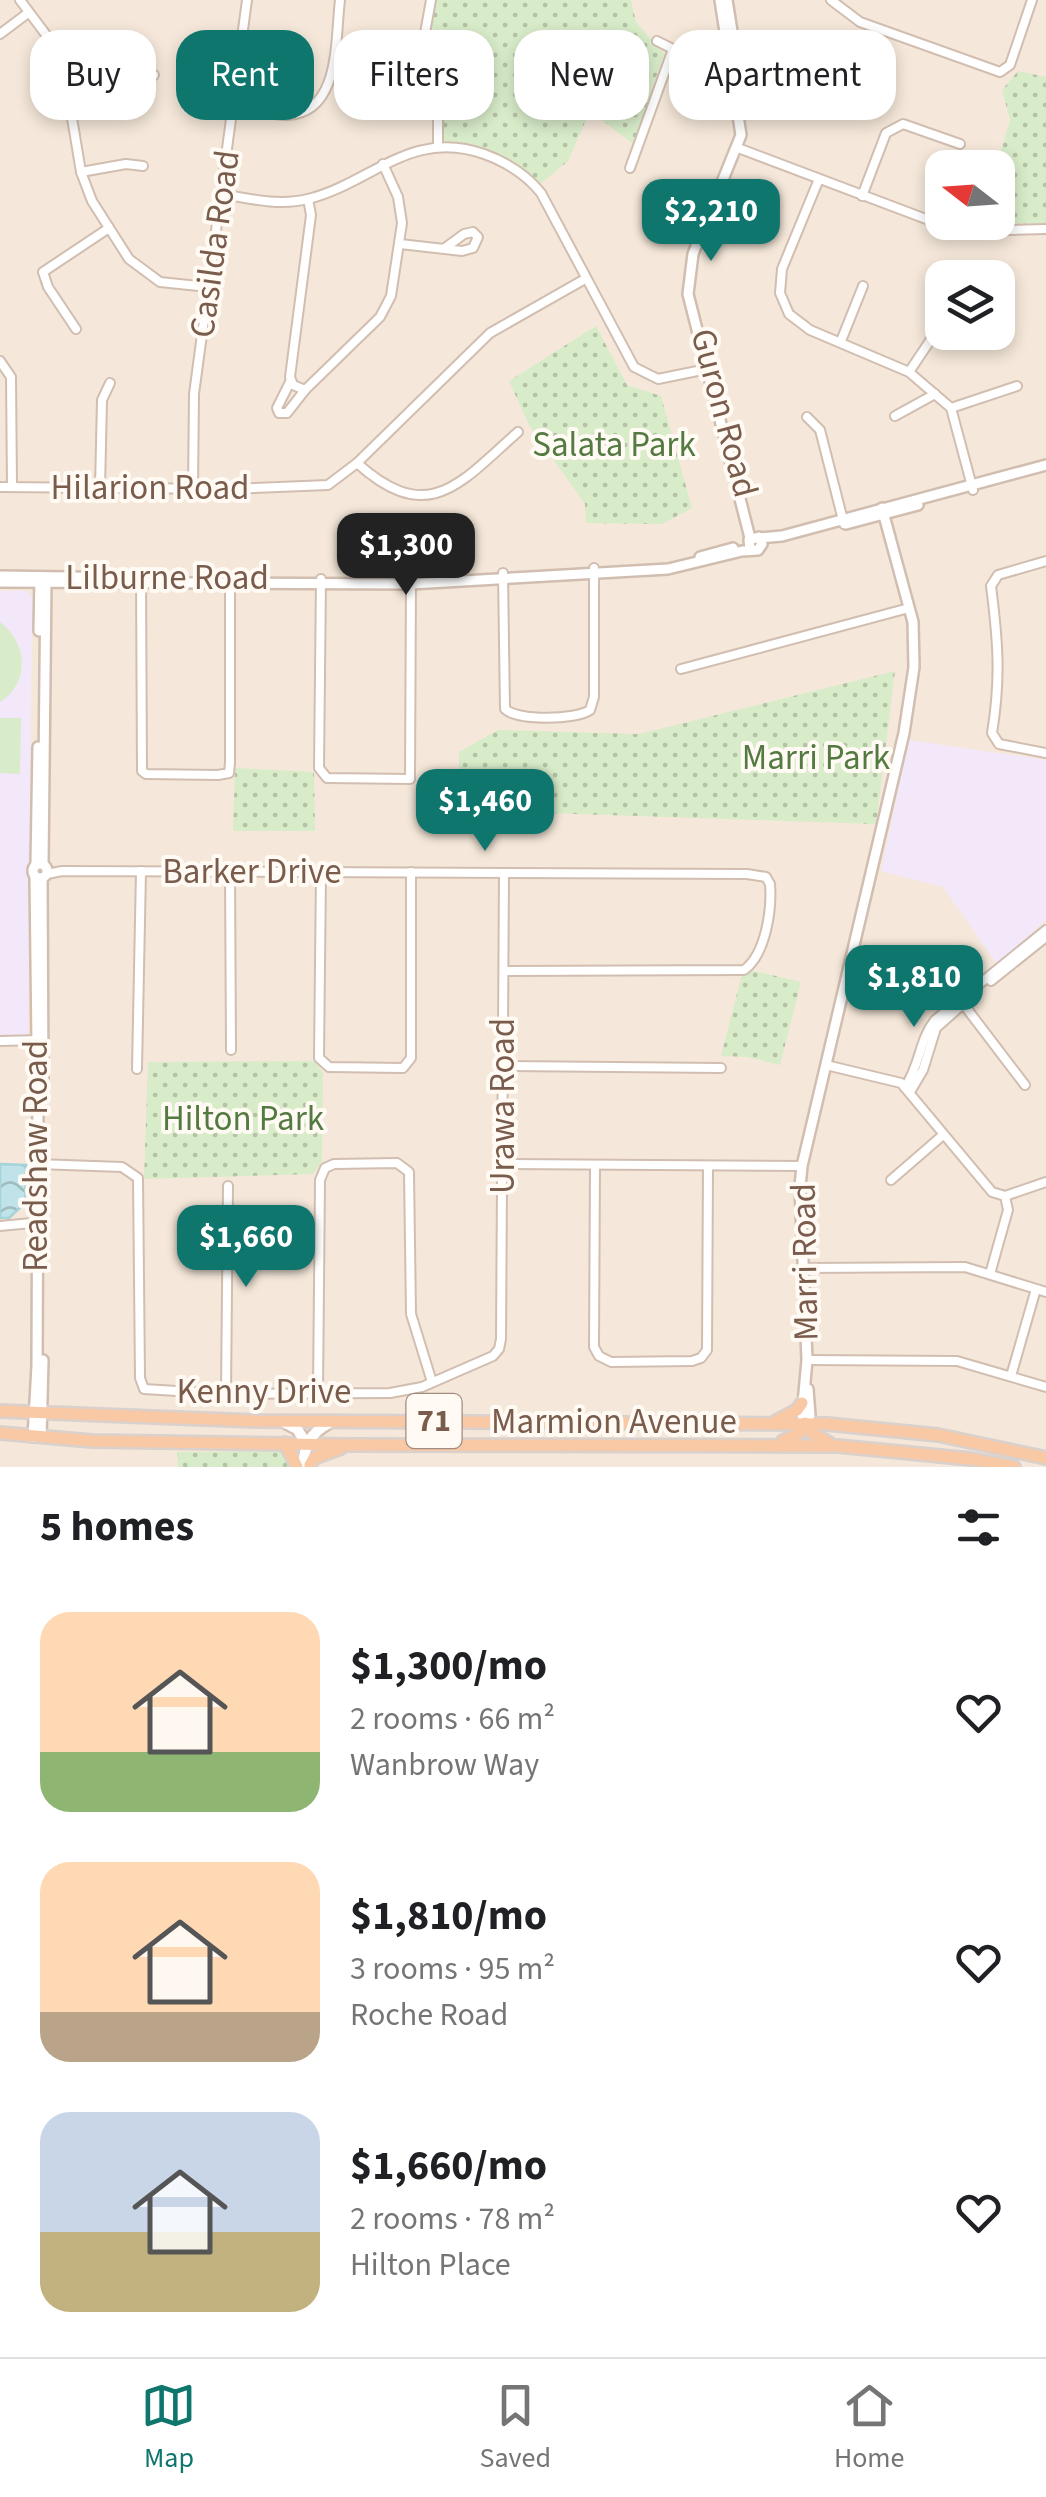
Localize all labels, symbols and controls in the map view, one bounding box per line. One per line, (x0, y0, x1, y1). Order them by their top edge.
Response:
chip: Buy (30, 30, 156, 120)
chip: Rent (176, 30, 314, 120)
chip: Filters (334, 30, 494, 120)
chip: New (514, 30, 649, 120)
chip: Apartment (669, 30, 896, 120)
street label: Casilda Road (177, 147, 253, 341)
north arrow (925, 150, 1015, 240)
map controls (925, 150, 1015, 350)
pin: $2,210 (630, 179, 792, 264)
text: $2,210 (664, 188, 758, 234)
button: layers (925, 260, 1015, 350)
street label: Guron Road (678, 323, 770, 503)
park label: Salata Park (532, 420, 696, 470)
street label: Hilarion Road (51, 463, 249, 513)
pin: $1,300 (325, 513, 487, 598)
text: $1,300 (359, 522, 453, 568)
street label: Lilburne Road (65, 553, 269, 603)
park label: Marri Park (742, 733, 891, 783)
pin: $1,460 (404, 769, 566, 854)
text: $1,460 (438, 778, 532, 824)
street label: Barker Drive (162, 847, 342, 897)
pin: $1,810 (833, 945, 995, 1030)
text: $1,810 (867, 954, 961, 1000)
street label: Urawa Road (478, 1018, 528, 1194)
street label: Readshaw Road (11, 1040, 61, 1272)
park label: Hilton Park (162, 1094, 325, 1144)
street label: Marri Road (779, 1183, 831, 1341)
pin: $1,660 (165, 1205, 327, 1290)
text: $1,660 (199, 1214, 293, 1260)
street label: Kenny Drive (177, 1367, 351, 1417)
road number: 71 (406, 1394, 462, 1448)
street label: Marmion Avenue (491, 1397, 737, 1447)
text: 5 homes (40, 1497, 194, 1557)
icon: filters (951, 1500, 1006, 1555)
text: $1,300/mo (350, 1636, 547, 1696)
icon: home (120, 1652, 240, 1772)
icon: heart (951, 1685, 1006, 1740)
text: 2 rooms · 66 m² (350, 1696, 555, 1742)
text: Wanbrow Way (350, 1742, 539, 1788)
text: $1,810/mo (350, 1886, 547, 1946)
icon: home (120, 1902, 240, 2022)
icon: heart (951, 1935, 1006, 1990)
text: 3 rooms · 95 m² (350, 1946, 555, 1992)
text: Roche Road (350, 1992, 508, 2038)
text: $1,660/mo (350, 2136, 547, 2196)
icon: home (120, 2152, 240, 2272)
icon: heart (951, 2185, 1006, 2240)
text: 2 rooms · 78 m² (350, 2196, 555, 2242)
text: Hilton Place (350, 2242, 511, 2288)
tab: Map (141, 2378, 196, 2478)
tab: Saved (479, 2378, 551, 2478)
tab: Home (834, 2378, 904, 2478)

